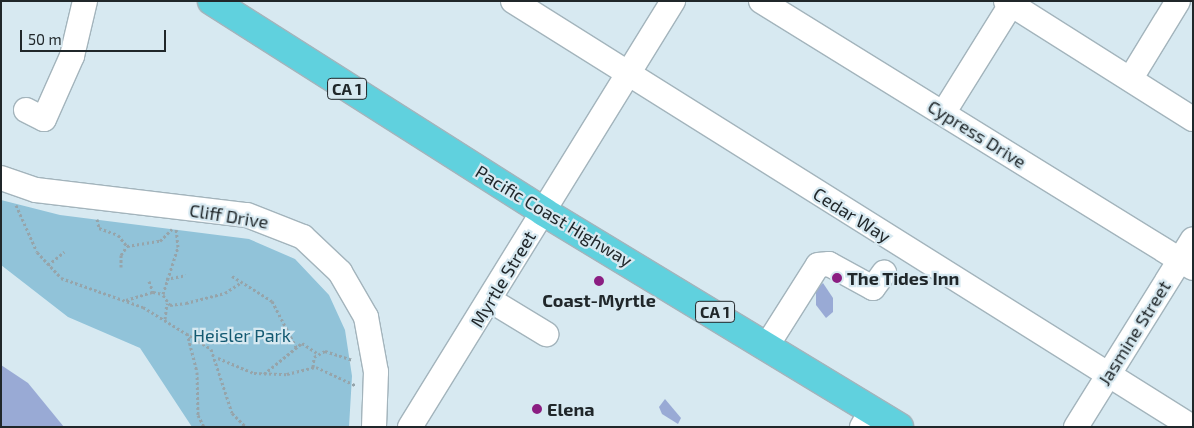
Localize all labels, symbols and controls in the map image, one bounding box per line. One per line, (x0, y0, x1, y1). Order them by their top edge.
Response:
scale bar (22, 20, 169, 52)
text: 50 m (28, 30, 62, 48)
road number: CA 1 (326, 76, 368, 102)
street label: Cypress Drive (924, 95, 1030, 173)
street label: Pacific Coast Highway (472, 161, 636, 271)
street label: Cedar Way (809, 183, 895, 247)
street label: Cliff Drive (188, 199, 270, 233)
street label: Myrtle Street (466, 227, 540, 331)
place label: The Tides Inn (847, 267, 960, 289)
marker: The Tides Inn (831, 272, 843, 284)
marker: Coast-Myrtle (593, 275, 605, 287)
street label: Jasmine Street (1093, 277, 1175, 389)
place label: Coast-Myrtle (542, 289, 656, 311)
road number: CA 1 (694, 298, 736, 326)
park label: Heisler Park (193, 324, 291, 346)
place label: Elena (547, 398, 595, 420)
marker: Elena (531, 403, 543, 415)

